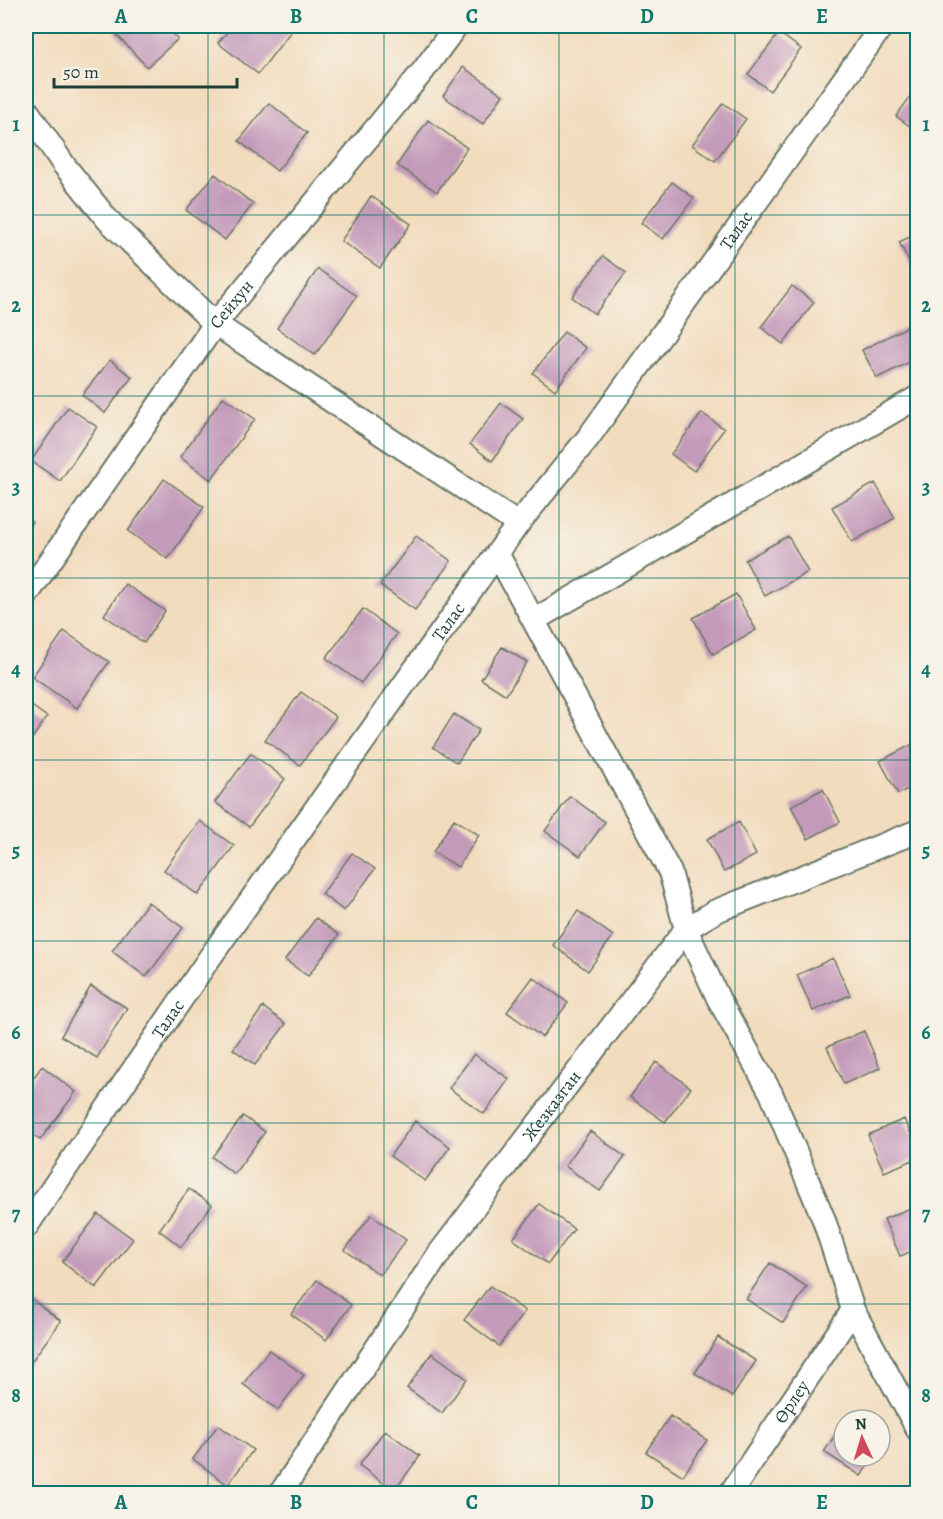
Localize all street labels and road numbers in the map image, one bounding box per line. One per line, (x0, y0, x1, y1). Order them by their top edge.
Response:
street label: Талас (714, 206, 758, 255)
street label: Сейхун (204, 274, 259, 334)
street label: Талас (426, 598, 471, 646)
street label: Талас (146, 994, 190, 1043)
street label: Жезказган (517, 1065, 586, 1146)
street label: Өрлеу (769, 1375, 815, 1428)

